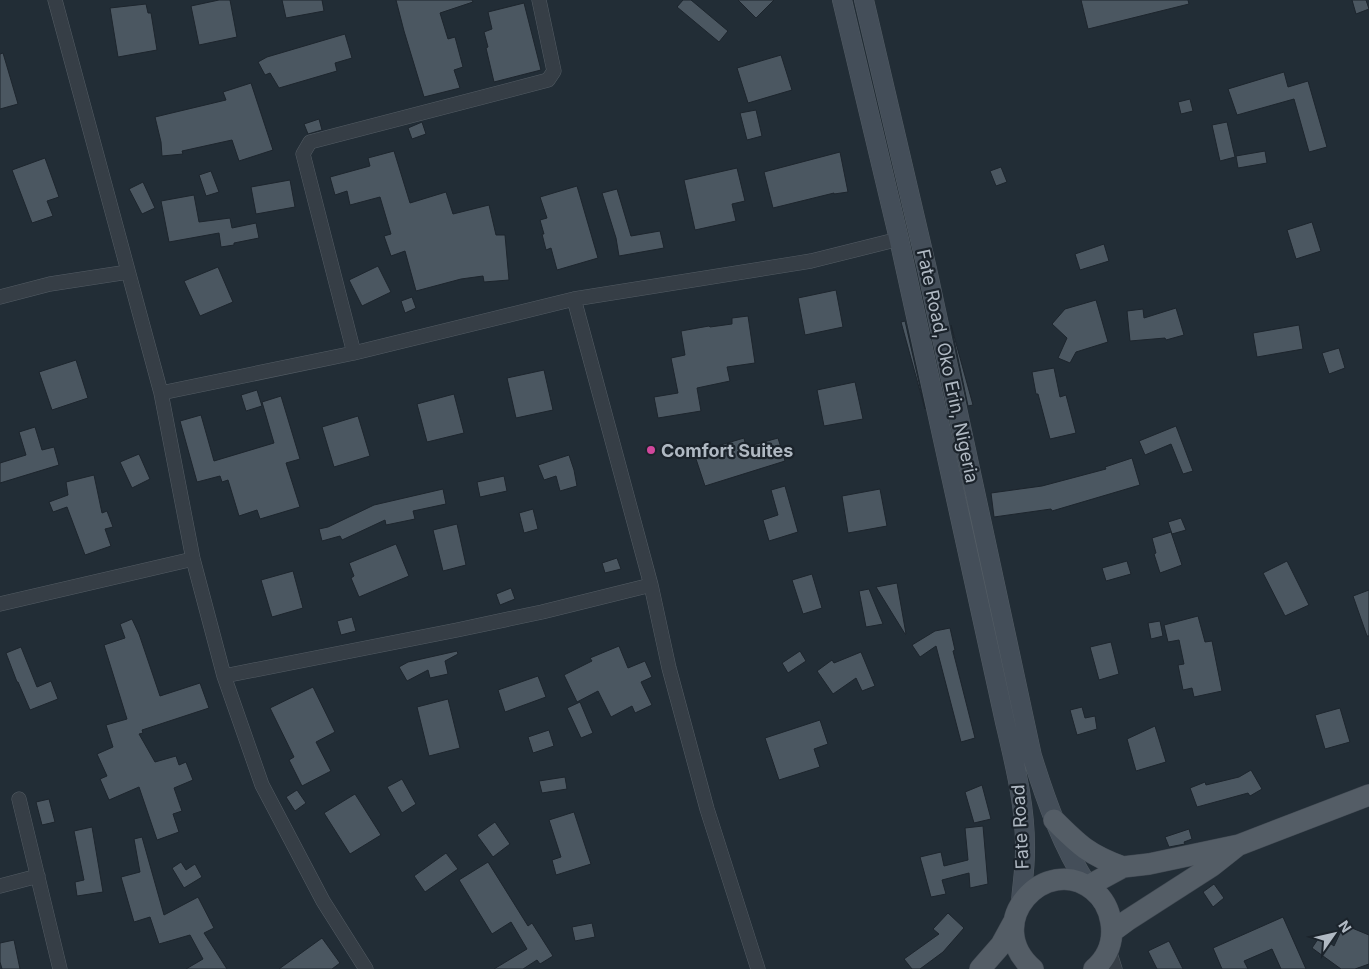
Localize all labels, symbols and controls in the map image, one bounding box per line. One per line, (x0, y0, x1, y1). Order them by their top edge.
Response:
street label: Fate Road, Oko Erin, Nigeria (913, 247, 983, 485)
place label: Comfort Suites (661, 440, 793, 461)
marker: Comfort Suites (645, 444, 657, 456)
street label: Fate Road (1007, 784, 1033, 870)
north arrow (1309, 909, 1359, 959)
text: N (1335, 917, 1355, 936)

